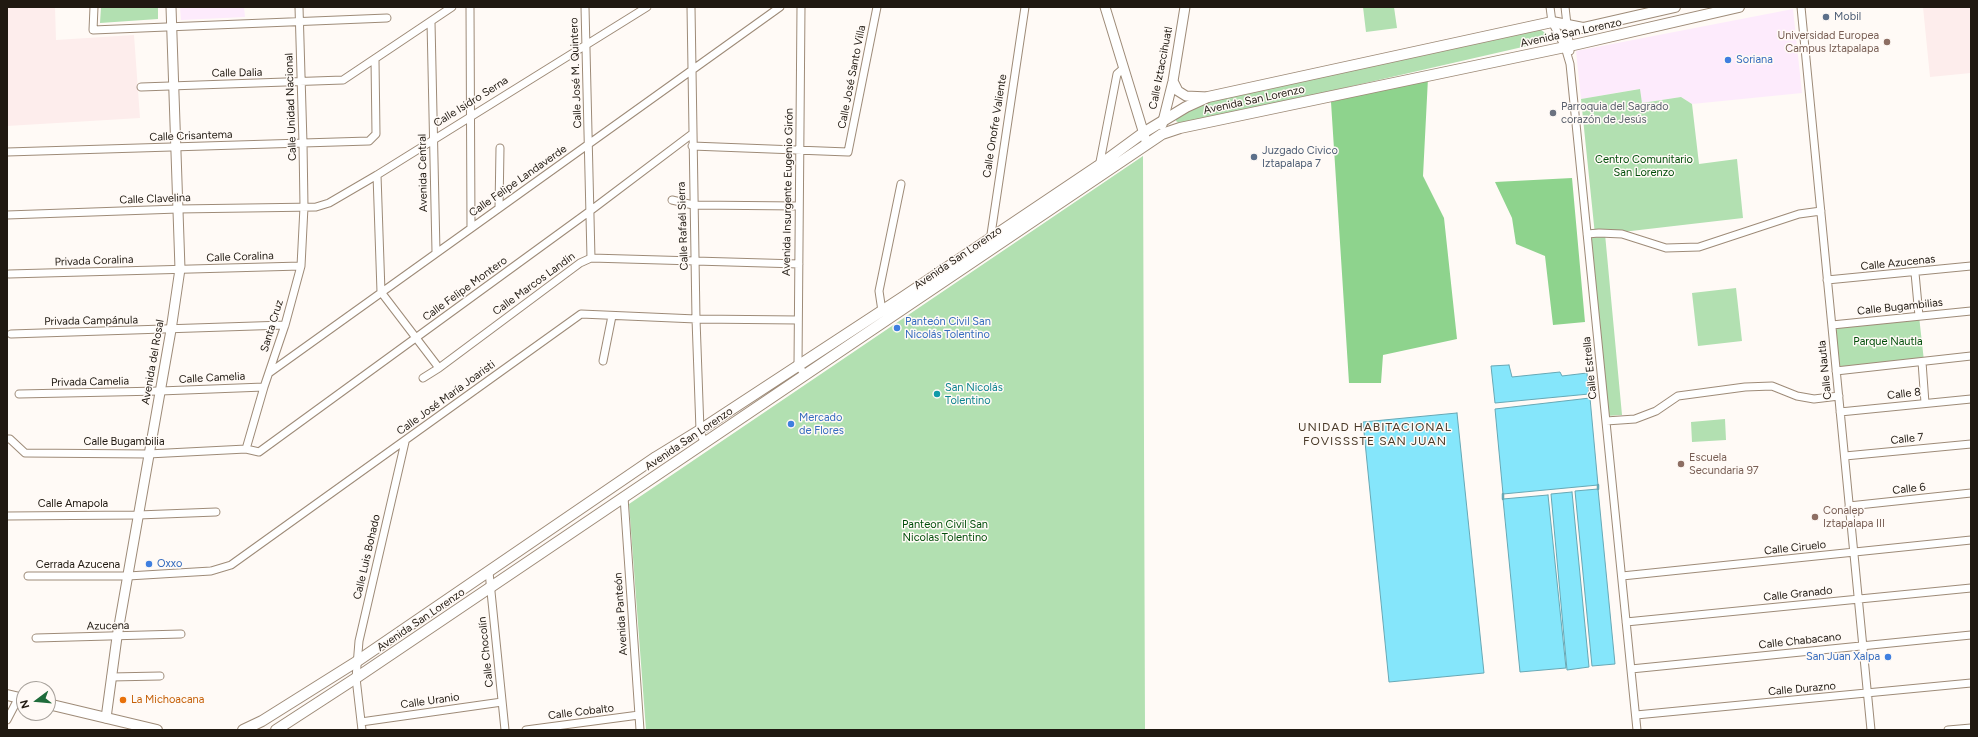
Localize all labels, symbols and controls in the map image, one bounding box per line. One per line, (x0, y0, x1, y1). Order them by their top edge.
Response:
place label: Mobil (1834, 10, 1861, 24)
marker: Mobil (1821, 12, 1831, 22)
street label: Avenida San Lorenzo (1519, 16, 1623, 50)
street label: Calle José M. Quintero (567, 17, 585, 129)
street label: Calle José Santo Villa (835, 24, 869, 130)
street label: Calle Iztaccihuatl (1146, 25, 1176, 111)
place label: Universidad Europea Campus Iztapalapa (1777, 29, 1879, 55)
marker: Universidad Europea Campus Iztapalapa (1882, 37, 1892, 47)
street label: Calle Unidad Nacional (283, 53, 299, 161)
place label: Soriana (1736, 53, 1773, 67)
marker: Soriana (1723, 55, 1733, 65)
street label: Calle Dalia (211, 66, 263, 80)
street label: Calle Onofre Valiente (980, 73, 1010, 179)
street label: Calle Isidro Serna (431, 74, 511, 130)
street label: Avenida San Lorenzo (1202, 83, 1306, 117)
place label: Parroquia del Sagrado corazón de Jesús (1561, 100, 1669, 126)
street label: Avenida Insurgente Eugenio Girón (780, 108, 796, 276)
marker: Parroquia del Sagrado corazón de Jesús (1548, 108, 1558, 118)
street label: Calle Crisantema (149, 128, 233, 144)
street label: Avenida Central (416, 134, 430, 212)
street label: Calle Felipe Landaverde (467, 142, 569, 220)
place label: Juzgado Civico Iztapalapa 7 (1262, 144, 1338, 170)
marker: Juzgado Civico Iztapalapa 7 (1249, 152, 1259, 162)
park label: Centro Comunitario San Lorenzo (1595, 153, 1693, 179)
street label: Calle Rafaél Sierra (675, 181, 691, 271)
street label: Calle Clavelina (119, 191, 191, 207)
street label: Avenida San Lorenzo (911, 224, 1005, 292)
street label: Calle Coralina (206, 249, 274, 265)
street label: Calle Marcos Landin (490, 250, 578, 318)
street label: Privada Coralina (54, 253, 134, 269)
street label: Calle Azucenas (1860, 253, 1936, 273)
street label: Calle Felipe Montero (420, 254, 510, 324)
street label: Calle Bugambilias (1856, 296, 1944, 318)
street label: Santa Cruz (258, 298, 286, 354)
street label: Privada Campánula (44, 314, 138, 328)
place label: Panteón Civil San Nicolás Tolentino (905, 315, 991, 341)
street label: Avenida del Rosal (139, 318, 167, 406)
marker: Panteón Civil San Nicolás Tolentino (892, 323, 902, 333)
park label: Parque Nautla (1853, 335, 1923, 349)
street label: Calle Estrella (1580, 336, 1600, 400)
street label: Calle Nautla (1815, 340, 1835, 400)
street label: Calle José María Joaristi (394, 358, 498, 438)
street label: Calle Camelia (178, 370, 246, 386)
street label: Privada Camelia (51, 375, 129, 389)
place label: San Nicolás Tolentino (945, 381, 1003, 407)
street label: Calle 8 (1886, 386, 1922, 402)
marker: San Nicolás Tolentino (932, 389, 942, 399)
street label: Avenida San Lorenzo (642, 405, 736, 473)
place label: Mercado de Flores (799, 411, 844, 437)
marker: Mercado de Flores (786, 419, 796, 429)
district label: UNIDAD HABITACIONAL FOVISSSTE SAN JUAN (1298, 420, 1452, 448)
street label: Calle 7 (1890, 431, 1924, 447)
street label: Calle Bugambilia (84, 435, 164, 449)
place label: Escuela Secundaria 97 (1689, 451, 1759, 477)
marker: Escuela Secundaria 97 (1676, 459, 1686, 469)
street label: Calle 6 (1892, 481, 1926, 497)
street label: Calle Amapola (38, 497, 108, 511)
place label: Conalep Iztapalapa III (1823, 504, 1885, 530)
marker: Conalep Iztapalapa III (1810, 512, 1820, 522)
street label: Calle Luis Bohado (351, 513, 383, 601)
park label: Panteon Civil San Nicolas Tolentino (902, 518, 988, 544)
street label: Calle Ciruelo (1763, 538, 1827, 558)
place label: Oxxo (157, 557, 182, 571)
street label: Cerrada Azucena (36, 558, 120, 572)
marker: Oxxo (144, 559, 154, 569)
street label: Avenida Panteón (612, 572, 630, 656)
street label: Calle Granado (1763, 584, 1833, 604)
street label: Avenida San Lorenzo (374, 586, 468, 654)
street label: Calle Chocolín (476, 616, 496, 688)
street label: Azucena (87, 619, 129, 633)
street label: Calle Chabacano (1758, 630, 1842, 652)
place label: San Juan Xalpa (1806, 650, 1880, 664)
marker: San Juan Xalpa (1883, 652, 1893, 662)
street label: Calle Durazno (1768, 679, 1836, 699)
north arrow (16, 681, 56, 721)
street label: Calle Uranio (400, 690, 460, 712)
place label: La Michoacana (131, 693, 204, 707)
marker: La Michoacana (118, 695, 128, 705)
text: N (18, 698, 32, 710)
street label: Calle Cobalto (547, 701, 615, 723)

